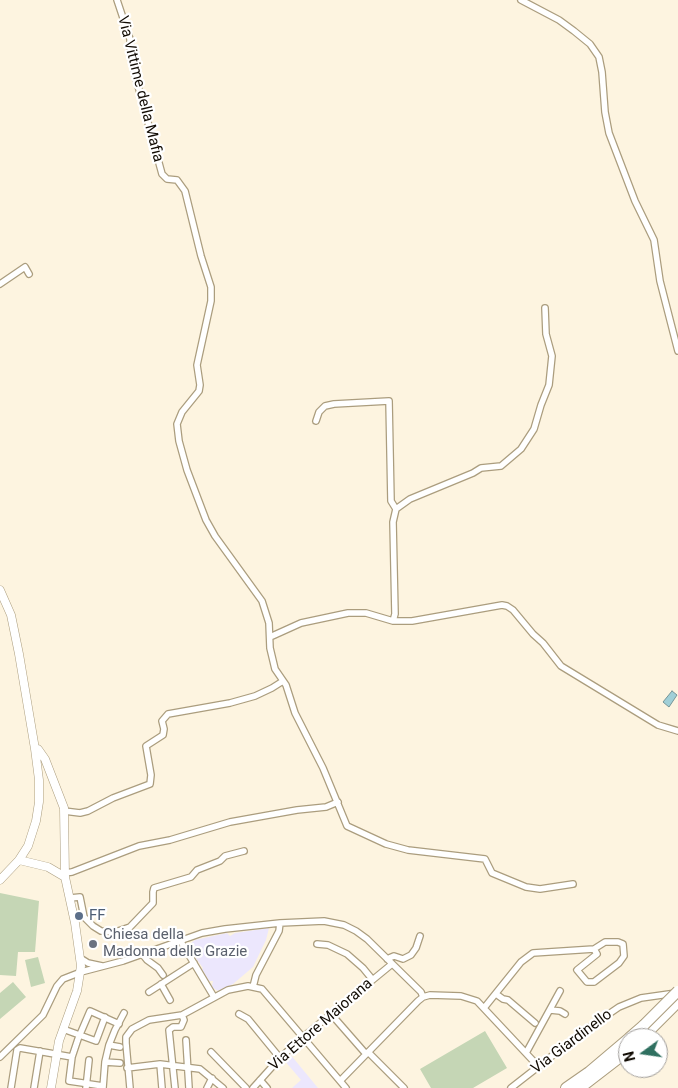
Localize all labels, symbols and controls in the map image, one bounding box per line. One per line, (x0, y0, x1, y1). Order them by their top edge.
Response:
street label: Via Vittime della Mafia (113, 14, 167, 164)
place label: FF (89, 907, 106, 925)
marker: FF (73, 910, 85, 922)
place label: Chiesa della Madonna delle Grazie (103, 926, 247, 961)
marker: Chiesa della Madonna delle Grazie (87, 938, 99, 950)
street label: Via Ettore Maiorana (266, 975, 376, 1075)
street label: Via Giardinello (528, 1006, 616, 1078)
north arrow (618, 1028, 668, 1078)
text: N (620, 1050, 638, 1063)

